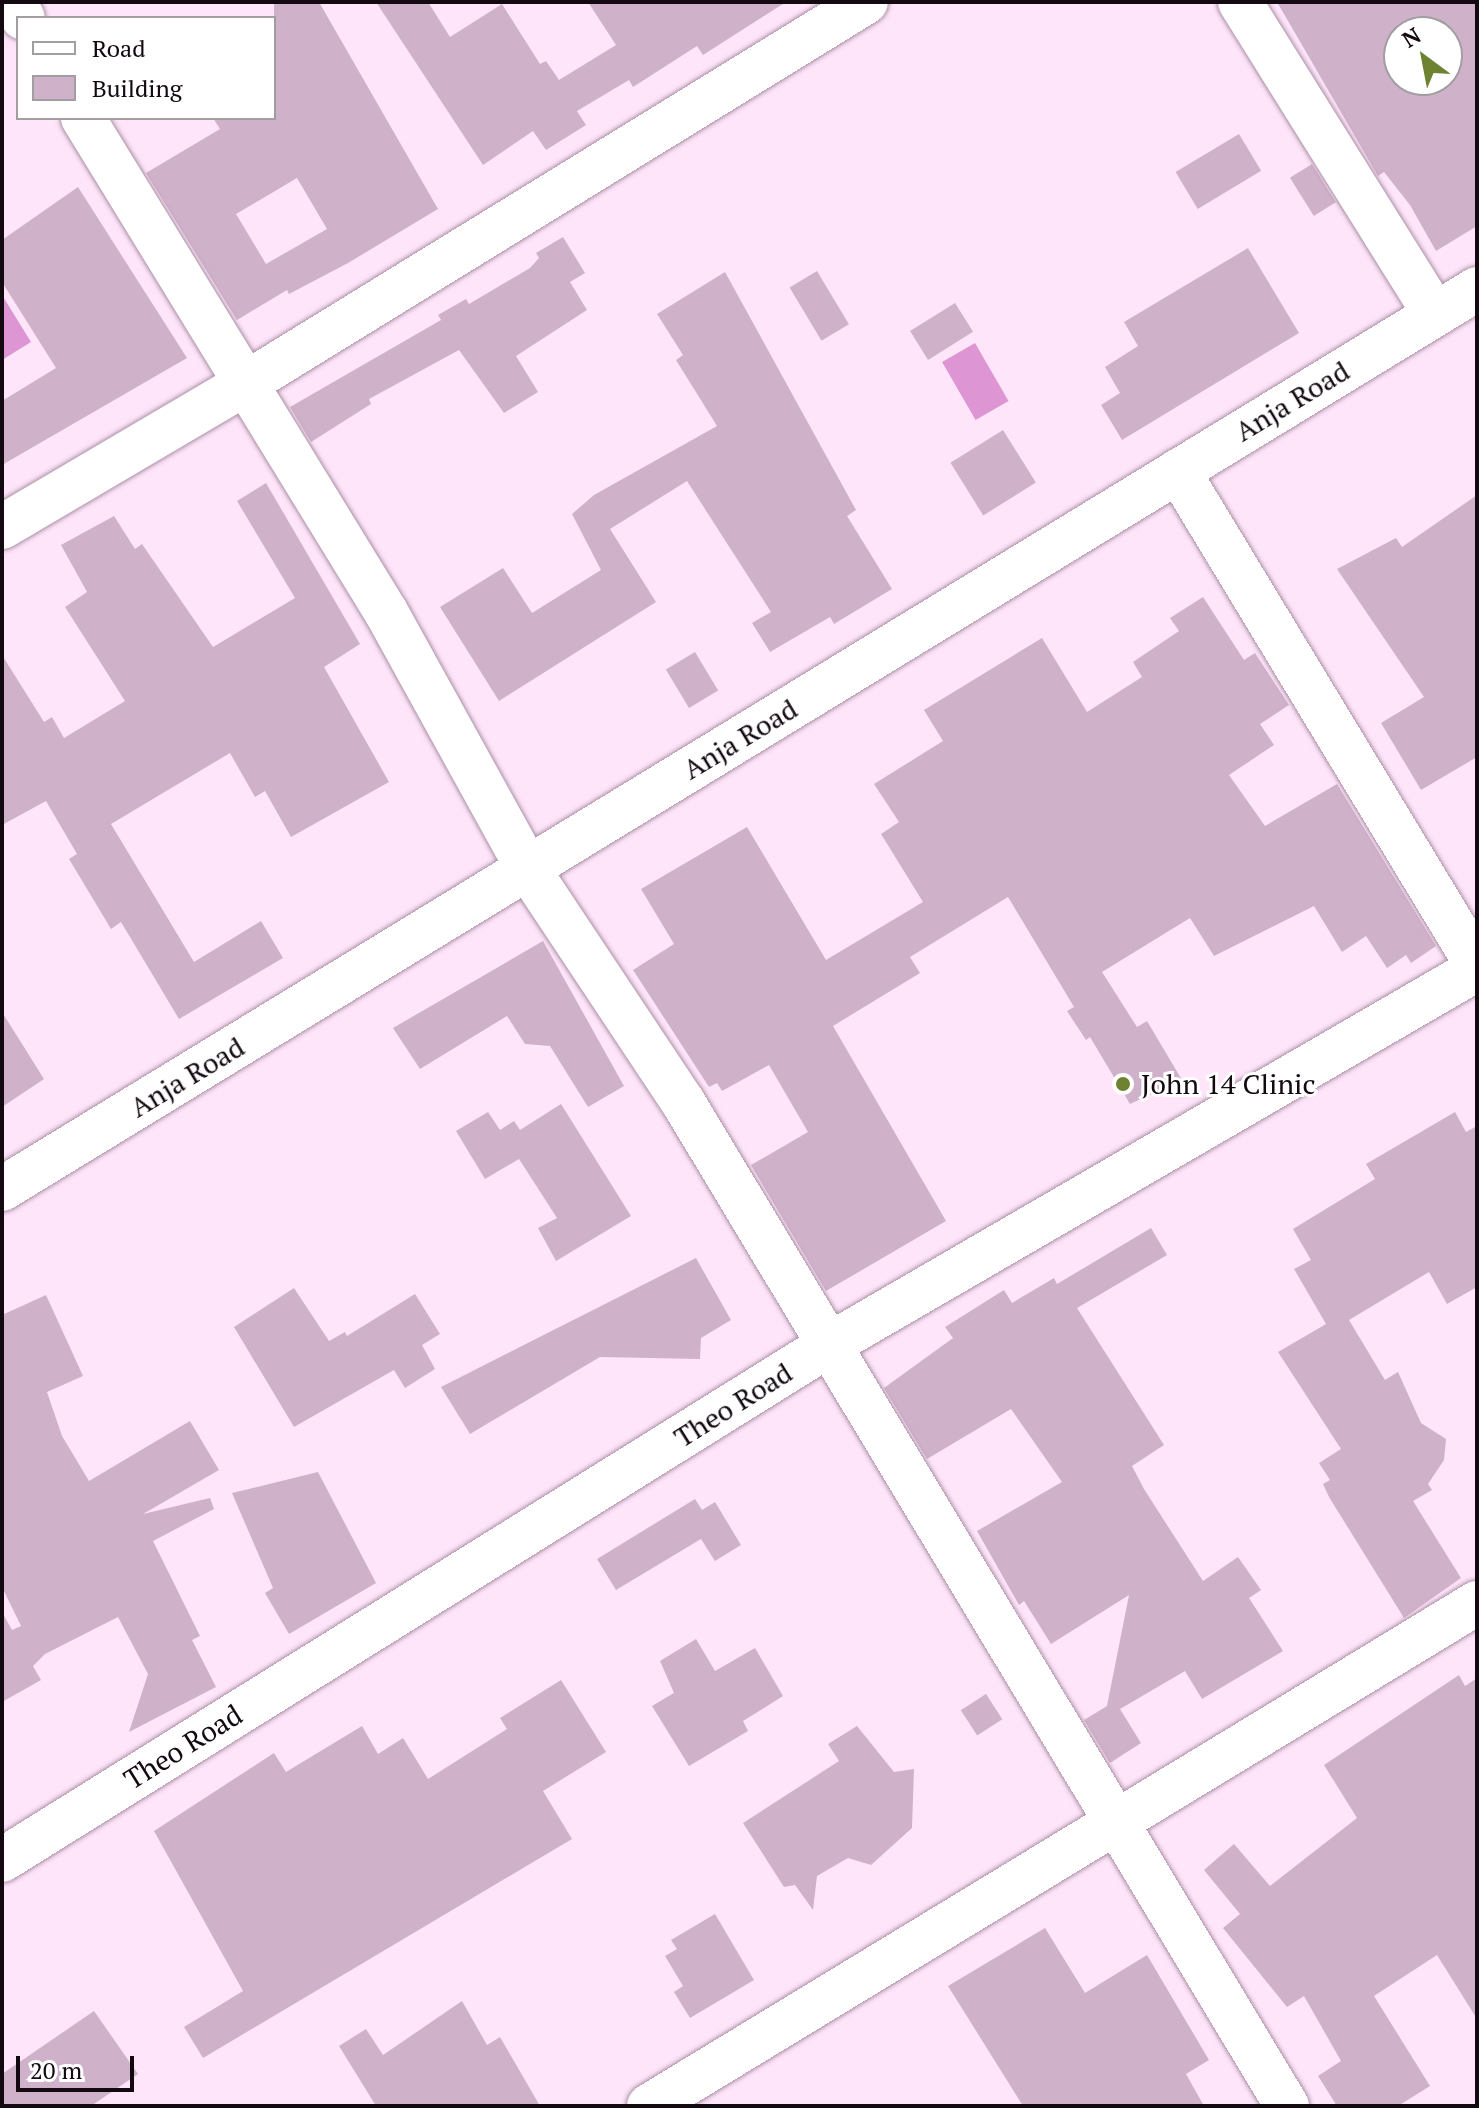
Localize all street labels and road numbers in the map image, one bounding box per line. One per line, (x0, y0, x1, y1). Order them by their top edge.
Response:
street label: Anja Road (1229, 354, 1355, 448)
street label: Anja Road (677, 692, 803, 786)
street label: Anja Road (124, 1030, 250, 1124)
street label: Theo Road (668, 1356, 798, 1454)
street label: Theo Road (118, 1698, 248, 1796)

